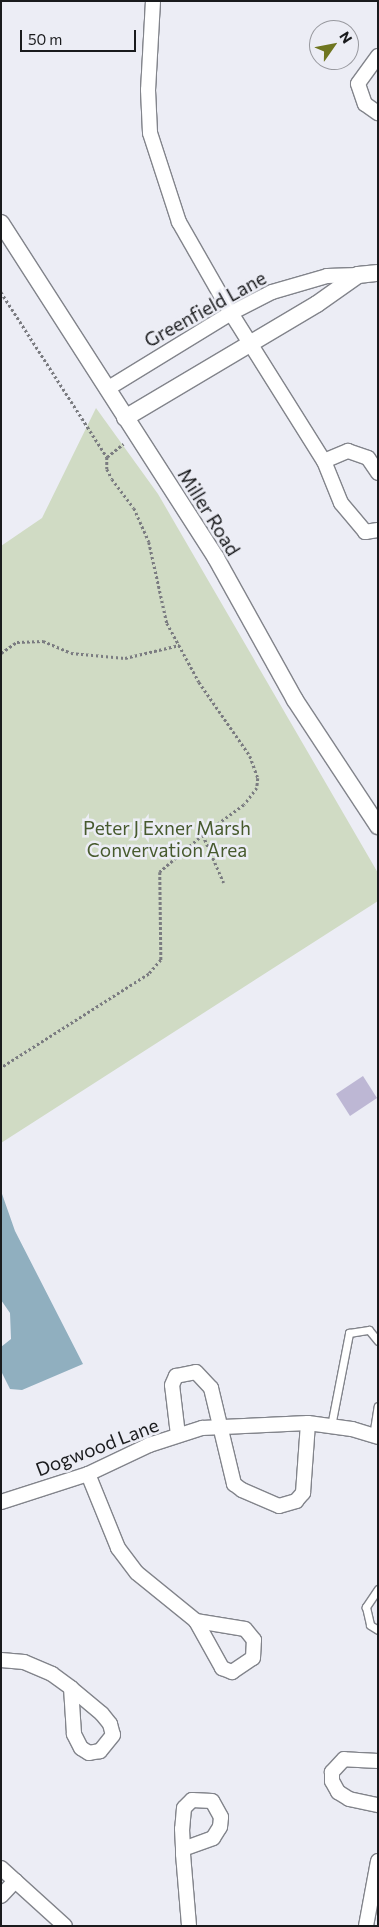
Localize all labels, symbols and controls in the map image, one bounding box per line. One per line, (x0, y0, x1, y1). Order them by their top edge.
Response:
scale bar (22, 20, 139, 52)
north arrow (309, 20, 359, 70)
text: N (336, 28, 356, 46)
text: 50 m (28, 30, 62, 48)
street label: Greenfield Lane (140, 266, 270, 352)
street label: Miller Road (173, 464, 245, 560)
park label: Peter J Exner Marsh Convervation Area (83, 817, 251, 861)
street label: Dogwood Lane (32, 1413, 162, 1481)

